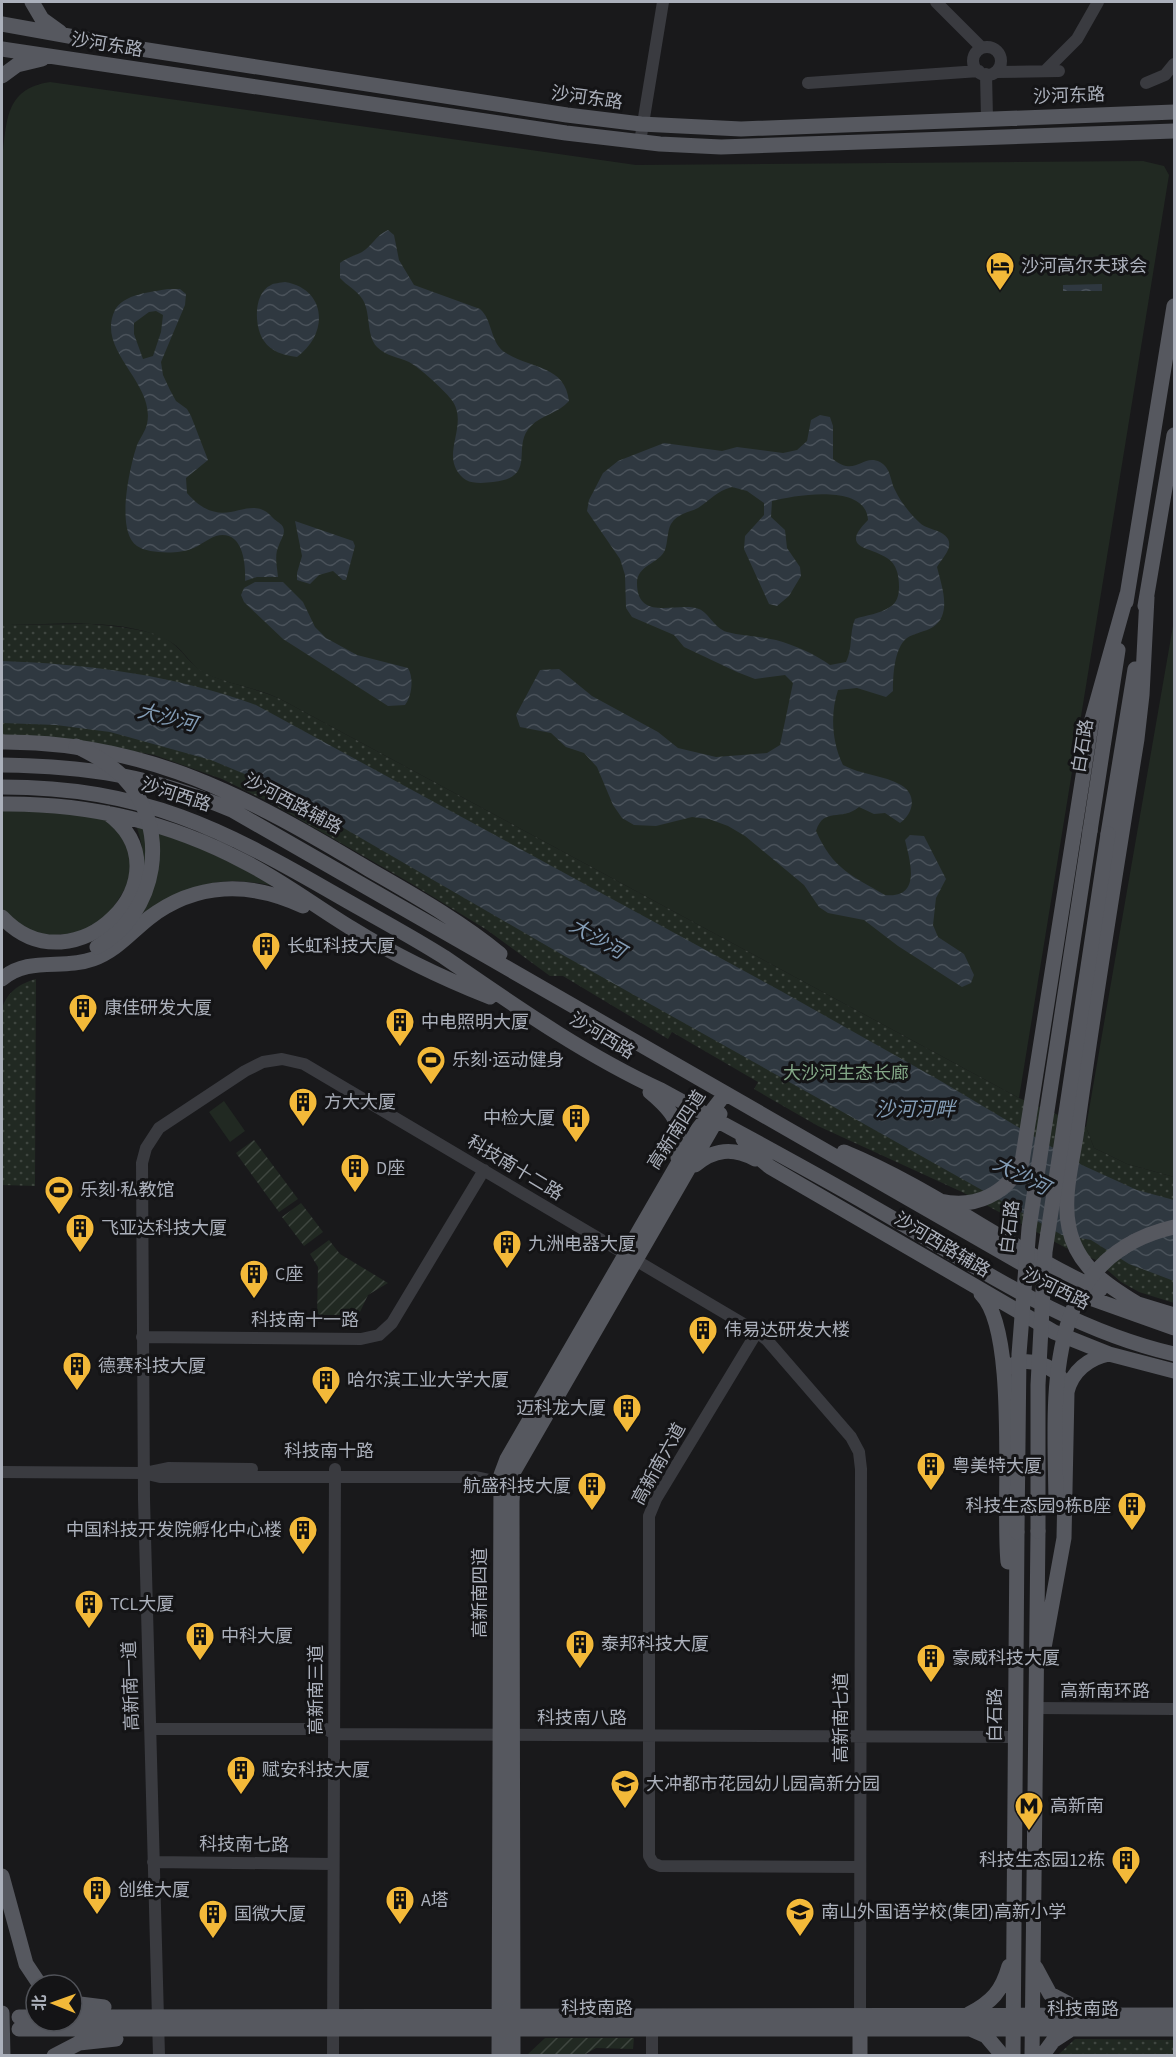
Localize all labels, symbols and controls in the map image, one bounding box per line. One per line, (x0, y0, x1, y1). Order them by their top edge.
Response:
street label: 沙河东路 (69, 27, 145, 63)
street label: 沙河东路 (550, 81, 624, 115)
street label: 沙河东路 (1033, 82, 1105, 110)
hotel icon: 沙河高尔夫球会 (984, 250, 1016, 292)
place label: 沙河高尔夫球会 (1021, 254, 1147, 279)
water label: 大沙河 (135, 697, 203, 740)
street label: 白石路 (1066, 717, 1100, 775)
street label: 沙河西路辅路 (239, 768, 347, 840)
street label: 沙河西路 (138, 772, 214, 818)
water label: 大沙河 (564, 912, 633, 968)
building icon: 长虹科技大厦 (250, 930, 282, 972)
place label: 长虹科技大厦 (287, 934, 395, 959)
building icon: 康佳研发大厦 (67, 992, 99, 1034)
place label: 康佳研发大厦 (104, 996, 212, 1021)
building icon: 中电照明大厦 (384, 1006, 416, 1048)
street label: 沙河西路 (565, 1007, 639, 1065)
place label: 中电照明大厦 (421, 1010, 529, 1035)
sports icon: 乐刻·运动健身 (415, 1044, 447, 1086)
place label: 乐刻·运动健身 (452, 1048, 564, 1073)
park label: 大沙河生态长廊 (783, 1061, 909, 1086)
street label: 高新南四道 (642, 1085, 712, 1175)
building icon: 方大大厦 (287, 1086, 319, 1128)
place label: 方大大厦 (324, 1090, 396, 1115)
water label: 沙河河畔 (875, 1096, 958, 1124)
building icon: 中检大厦 (560, 1102, 592, 1144)
place label: 中检大厦 (483, 1106, 555, 1131)
street label: 科技南十二路 (462, 1129, 568, 1207)
water label: 大沙河 (988, 1150, 1058, 1204)
building icon: D座 (339, 1152, 371, 1194)
place label: D座 (376, 1156, 405, 1181)
sports icon: 乐刻·私教馆 (43, 1174, 75, 1216)
place label: 乐刻·私教馆 (80, 1178, 174, 1203)
street label: 白石路 (994, 1199, 1026, 1255)
street label: 沙河西路辅路 (889, 1206, 995, 1284)
building icon: 飞亚达科技大厦 (64, 1212, 96, 1254)
place label: 飞亚达科技大厦 (101, 1216, 227, 1241)
building icon: 九洲电器大厦 (491, 1228, 523, 1270)
place label: 九洲电器大厦 (528, 1232, 636, 1257)
building icon: C座 (238, 1258, 270, 1300)
place label: C座 (275, 1262, 303, 1287)
street label: 沙河西路 (1018, 1262, 1094, 1316)
street label: 科技南十一路 (251, 1308, 359, 1333)
building icon: 伟易达研发大楼 (687, 1314, 719, 1356)
place label: 伟易达研发大楼 (724, 1318, 850, 1343)
building icon: 德赛科技大厦 (61, 1350, 93, 1392)
place label: 德赛科技大厦 (98, 1354, 206, 1379)
building icon: 哈尔滨工业大学大厦 (310, 1364, 342, 1406)
place label: 哈尔滨工业大学大厦 (347, 1368, 509, 1393)
building icon: 迈科龙大厦 (611, 1392, 643, 1434)
place label: 迈科龙大厦 (516, 1396, 606, 1421)
street label: 高新南六道 (626, 1419, 692, 1509)
street label: 科技南十路 (284, 1439, 374, 1464)
building icon: 粤美特大厦 (915, 1450, 947, 1492)
place label: 粤美特大厦 (952, 1454, 1042, 1479)
building icon: 航盛科技大厦 (576, 1470, 608, 1512)
place label: 航盛科技大厦 (463, 1474, 571, 1499)
building icon: 科技生态园9栋B座 (1116, 1490, 1148, 1532)
place label: 科技生态园9栋B座 (965, 1494, 1111, 1519)
building icon: 中国科技开发院孵化中心楼 (287, 1514, 319, 1556)
place label: 中国科技开发院孵化中心楼 (66, 1518, 282, 1543)
street label: 高新南四道 (468, 1548, 493, 1638)
building icon: TCL大厦 (73, 1588, 105, 1630)
place label: TCL大厦 (110, 1592, 174, 1617)
building icon: 中科大厦 (184, 1620, 216, 1662)
place label: 中科大厦 (221, 1624, 293, 1649)
building icon: 泰邦科技大厦 (564, 1628, 596, 1670)
place label: 泰邦科技大厦 (601, 1632, 709, 1657)
street label: 高新南一道 (117, 1641, 145, 1731)
building icon: 豪威科技大厦 (915, 1642, 947, 1684)
street label: 高新南三道 (304, 1645, 329, 1735)
place label: 豪威科技大厦 (952, 1646, 1060, 1671)
street label: 高新南七道 (829, 1673, 854, 1763)
street label: 高新南环路 (1060, 1679, 1150, 1704)
street label: 白石路 (983, 1688, 1008, 1742)
street label: 科技南八路 (537, 1706, 627, 1731)
building icon: 赋安科技大厦 (225, 1754, 257, 1796)
place label: 赋安科技大厦 (262, 1758, 370, 1783)
school or university icon: 大冲都市花园幼儿园高新分园 (609, 1768, 641, 1810)
place label: 大冲都市花园幼儿园高新分园 (646, 1772, 880, 1797)
metro station icon: 高新南 (1013, 1790, 1045, 1832)
place label: 高新南 (1050, 1794, 1104, 1819)
street label: 科技南七路 (199, 1832, 289, 1858)
building icon: 科技生态园12栋 (1110, 1844, 1142, 1886)
place label: 科技生态园12栋 (979, 1848, 1105, 1873)
building icon: 创维大厦 (81, 1874, 113, 1916)
place label: 创维大厦 (118, 1878, 190, 1903)
building icon: A塔 (384, 1884, 416, 1926)
place label: A塔 (421, 1888, 449, 1913)
school or university icon: 南山外国语学校(集团)高新小学 (784, 1896, 816, 1938)
building icon: 国微大厦 (197, 1898, 229, 1940)
place label: 南山外国语学校(集团)高新小学 (821, 1900, 1066, 1925)
place label: 国微大厦 (234, 1902, 306, 1927)
north arrow (24, 1973, 84, 2033)
text: 北 (29, 1995, 51, 2011)
street label: 科技南路 (561, 1996, 633, 2021)
street label: 科技南路 (1047, 1997, 1119, 2022)

